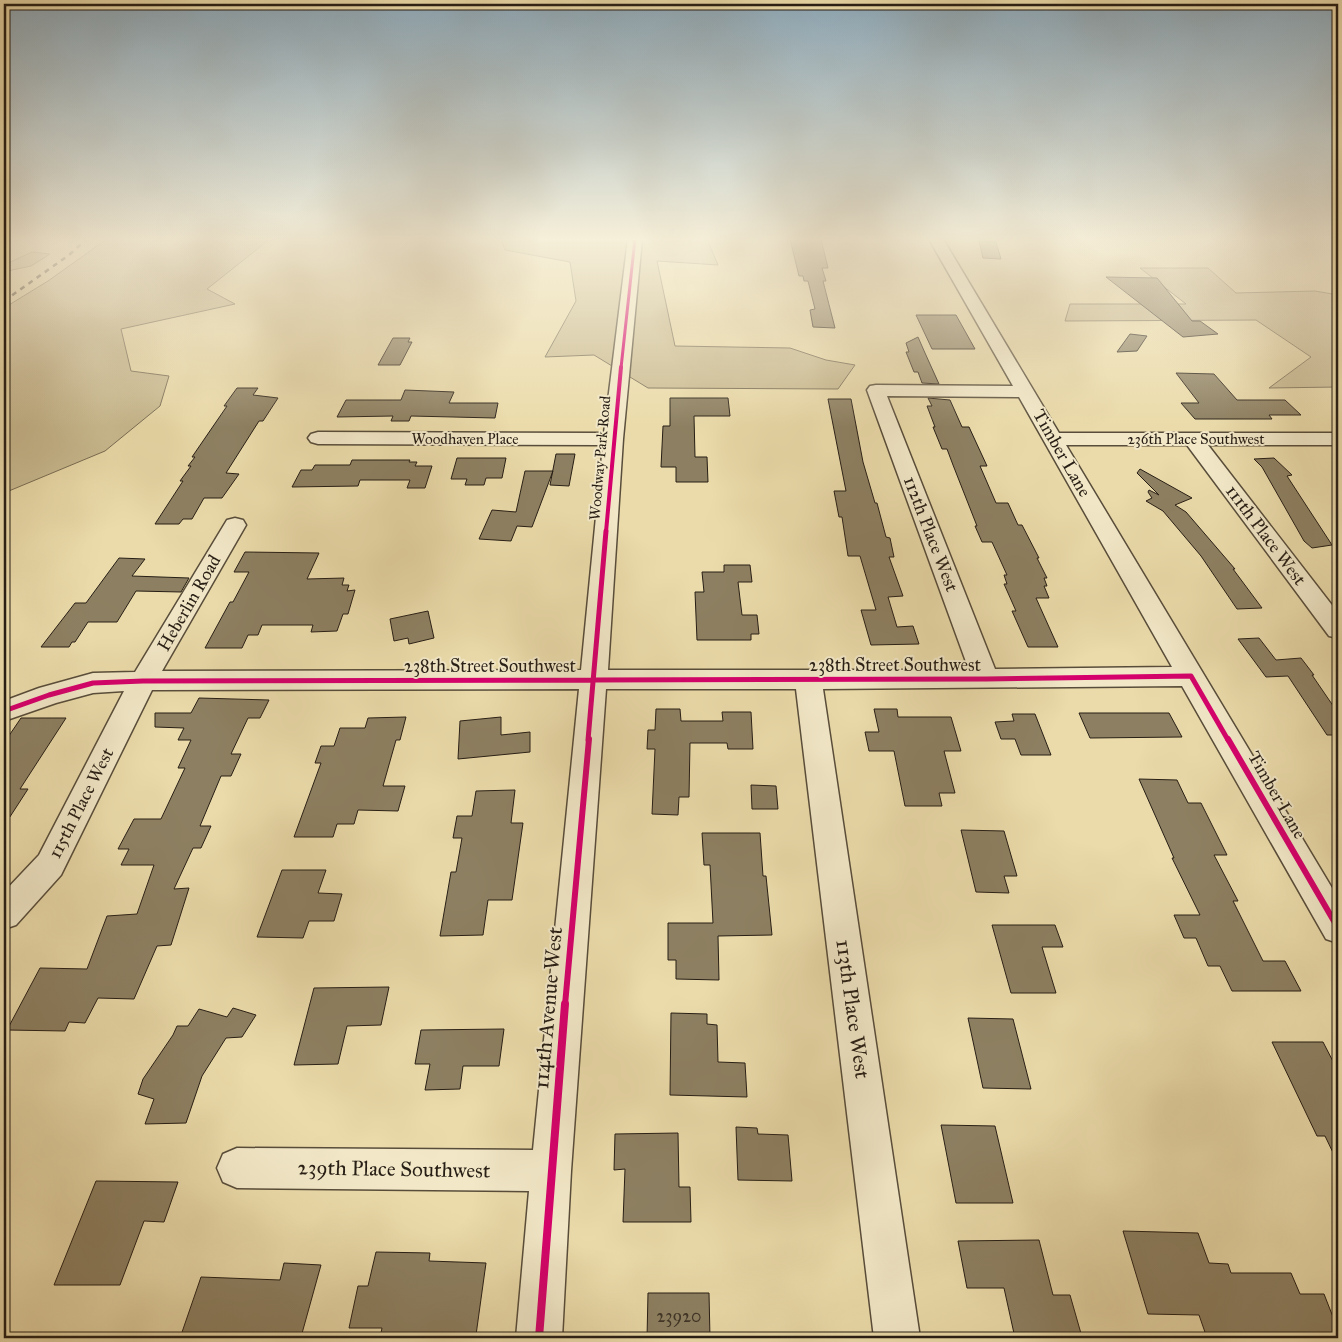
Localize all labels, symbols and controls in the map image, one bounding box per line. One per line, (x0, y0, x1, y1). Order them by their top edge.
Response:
street label: Woodway Park Road (586, 395, 614, 521)
street label: Timber Lane (1028, 405, 1096, 501)
street label: Woodhaven Place (411, 430, 519, 448)
street label: 236th Place Southwest (1127, 430, 1265, 448)
street label: 112th Place West (899, 473, 963, 595)
street label: 111th Place West (1221, 480, 1311, 590)
street label: Heberlin Road (153, 551, 225, 655)
street label: 238th Street Southwest (809, 654, 982, 676)
street label: 238th Street Southwest (404, 655, 577, 677)
street label: 115th Place West (44, 743, 119, 862)
street label: Timber Lane (1243, 747, 1311, 843)
street label: 114th Avenue West (528, 925, 568, 1090)
street label: 113th Place West (830, 938, 876, 1081)
street label: 239th Place Southwest (297, 1154, 491, 1184)
house number: 23920 (656, 1305, 702, 1327)

